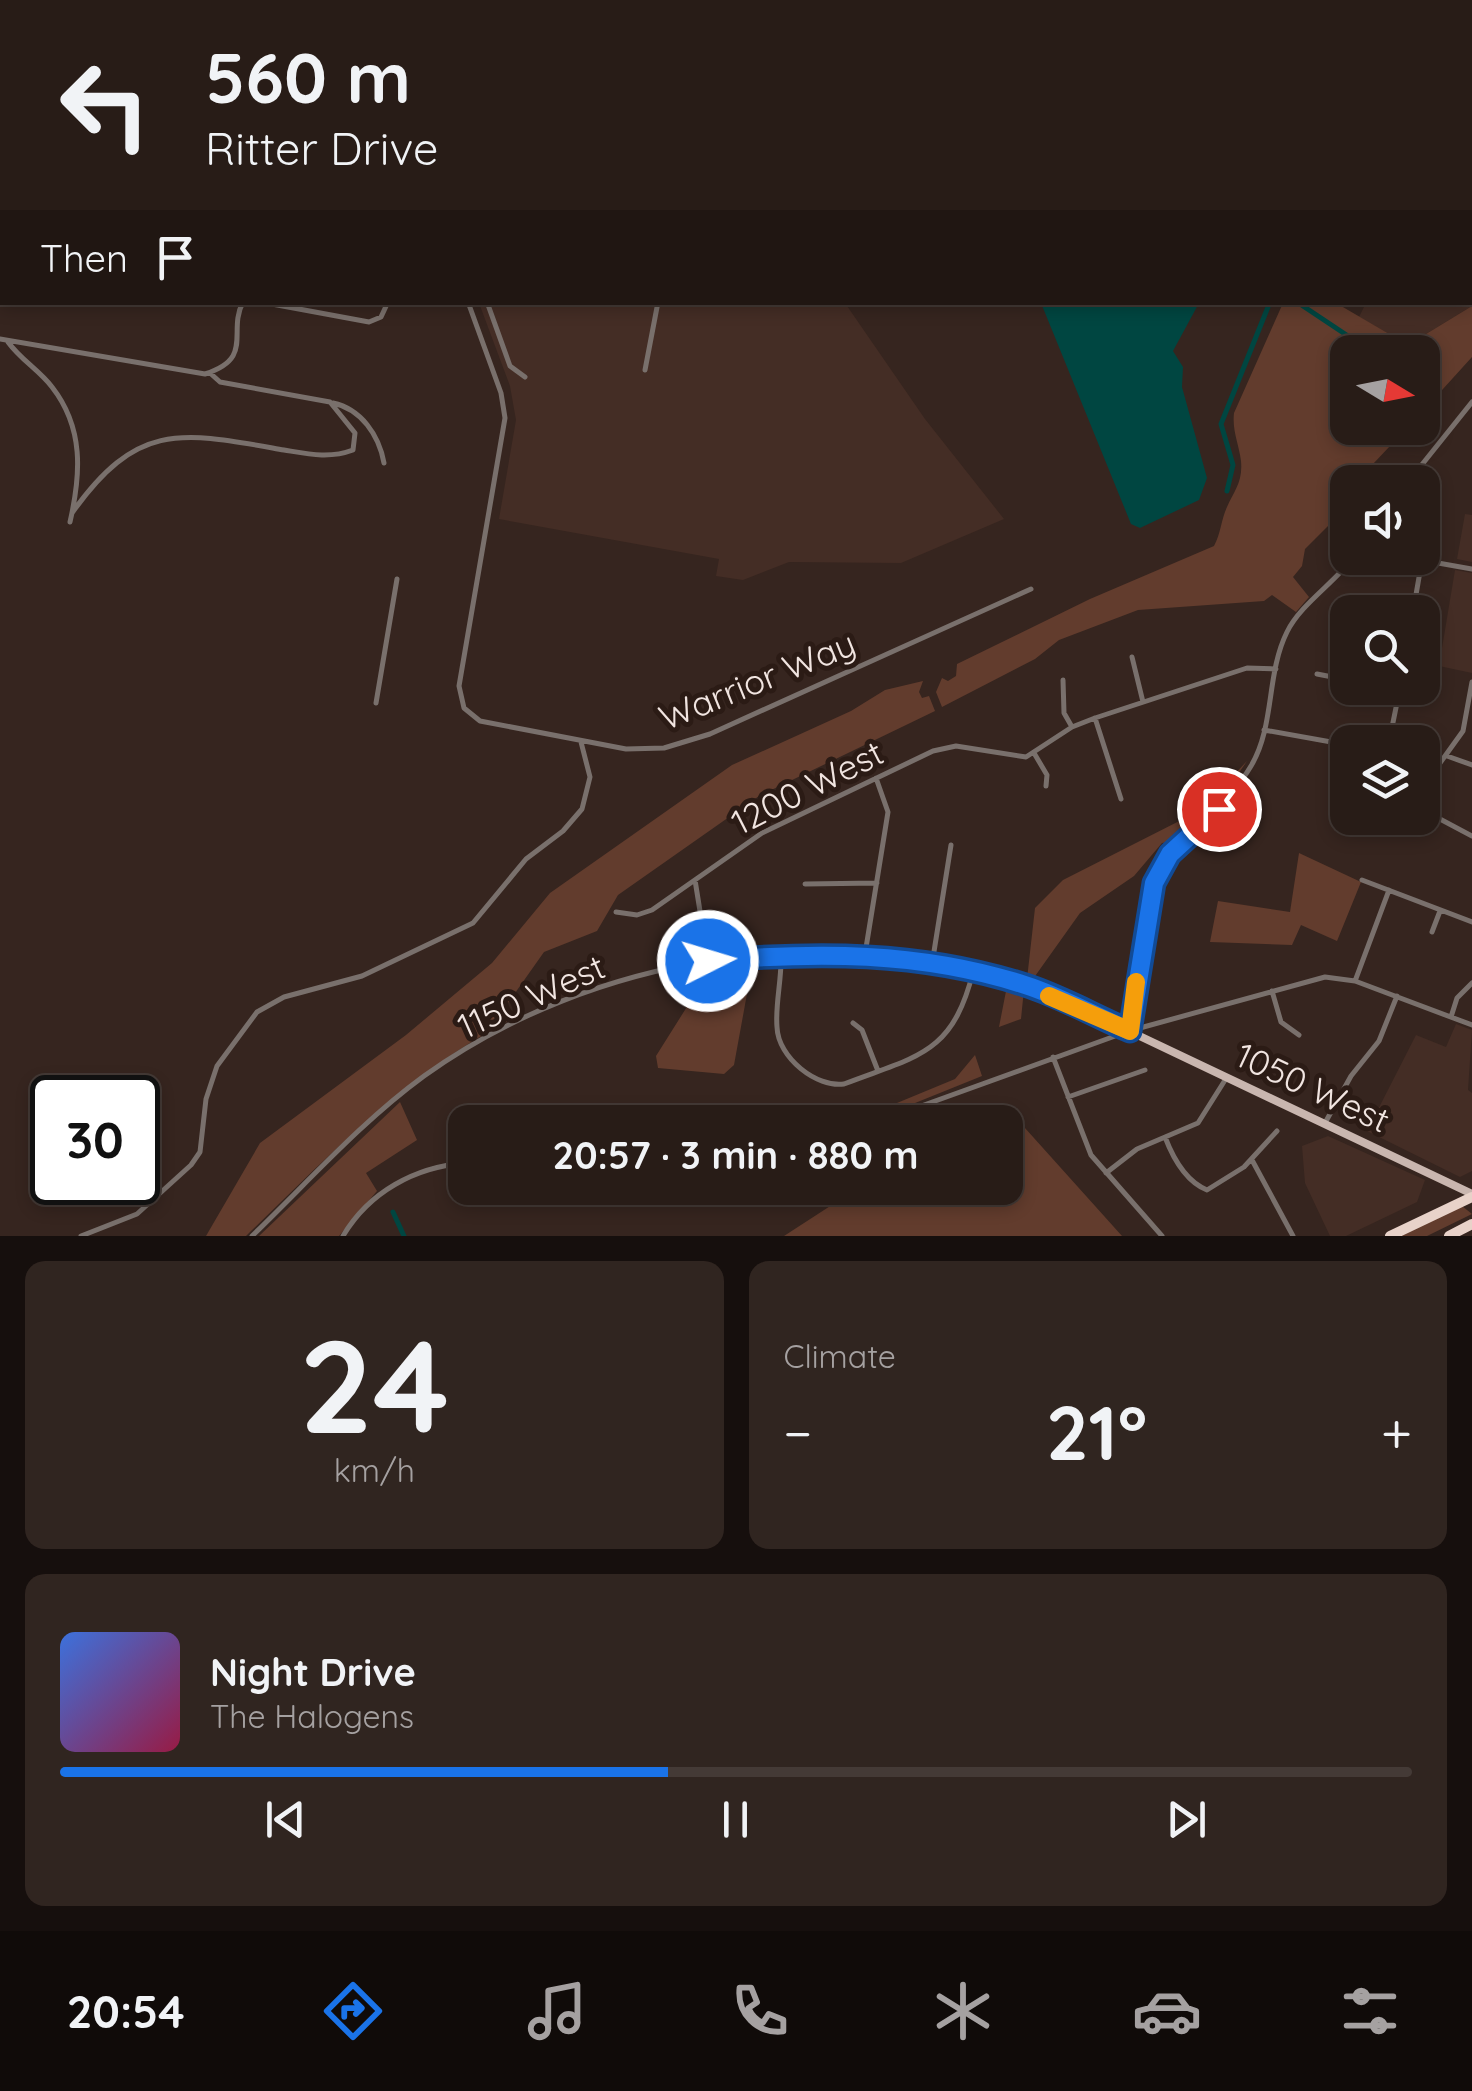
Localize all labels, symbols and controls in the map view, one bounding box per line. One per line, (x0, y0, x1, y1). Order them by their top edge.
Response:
text: 560 m (205, 33, 411, 121)
icon: left (40, 40, 170, 170)
text: Ritter Drive (205, 120, 438, 176)
icon: arrive (148, 230, 203, 285)
text: Then (40, 234, 128, 282)
north arrow (1330, 335, 1440, 445)
map controls (1330, 335, 1440, 835)
button: sound (1330, 465, 1440, 575)
button: search (1330, 595, 1440, 705)
street label: Warrior Way (652, 621, 862, 739)
button: layers (1330, 725, 1440, 835)
street label: 1200 West (724, 730, 890, 844)
pin (1177, 767, 1262, 852)
icon: arrive (1192, 782, 1247, 837)
position arrow (656, 909, 760, 1013)
street label: 1150 West (450, 944, 612, 1048)
street label: 1050 West (1229, 1032, 1397, 1142)
speed limit sign: 30 (30, 1075, 160, 1205)
text: 20:57 · 3 min · 880 m (553, 1131, 918, 1179)
text: 24 (299, 1303, 449, 1466)
text: Climate (784, 1336, 896, 1376)
text: 21° (1046, 1385, 1147, 1479)
text: − (784, 1398, 812, 1467)
text: + (1381, 1398, 1412, 1467)
text: km/h (334, 1450, 415, 1490)
text: Night Drive (210, 1648, 416, 1696)
text: The Halogens (210, 1696, 414, 1736)
icon: previous (258, 1792, 313, 1847)
icon: pause (708, 1792, 763, 1847)
icon: next (1159, 1792, 1214, 1847)
icon: directions (318, 1976, 388, 2046)
icon: music (522, 1976, 592, 2046)
icon: phone (725, 1976, 795, 2046)
icon: climate (928, 1976, 998, 2046)
icon: car (1132, 1976, 1202, 2046)
icon: filters (1335, 1976, 1405, 2046)
text: 20:54 (67, 1983, 185, 2039)

